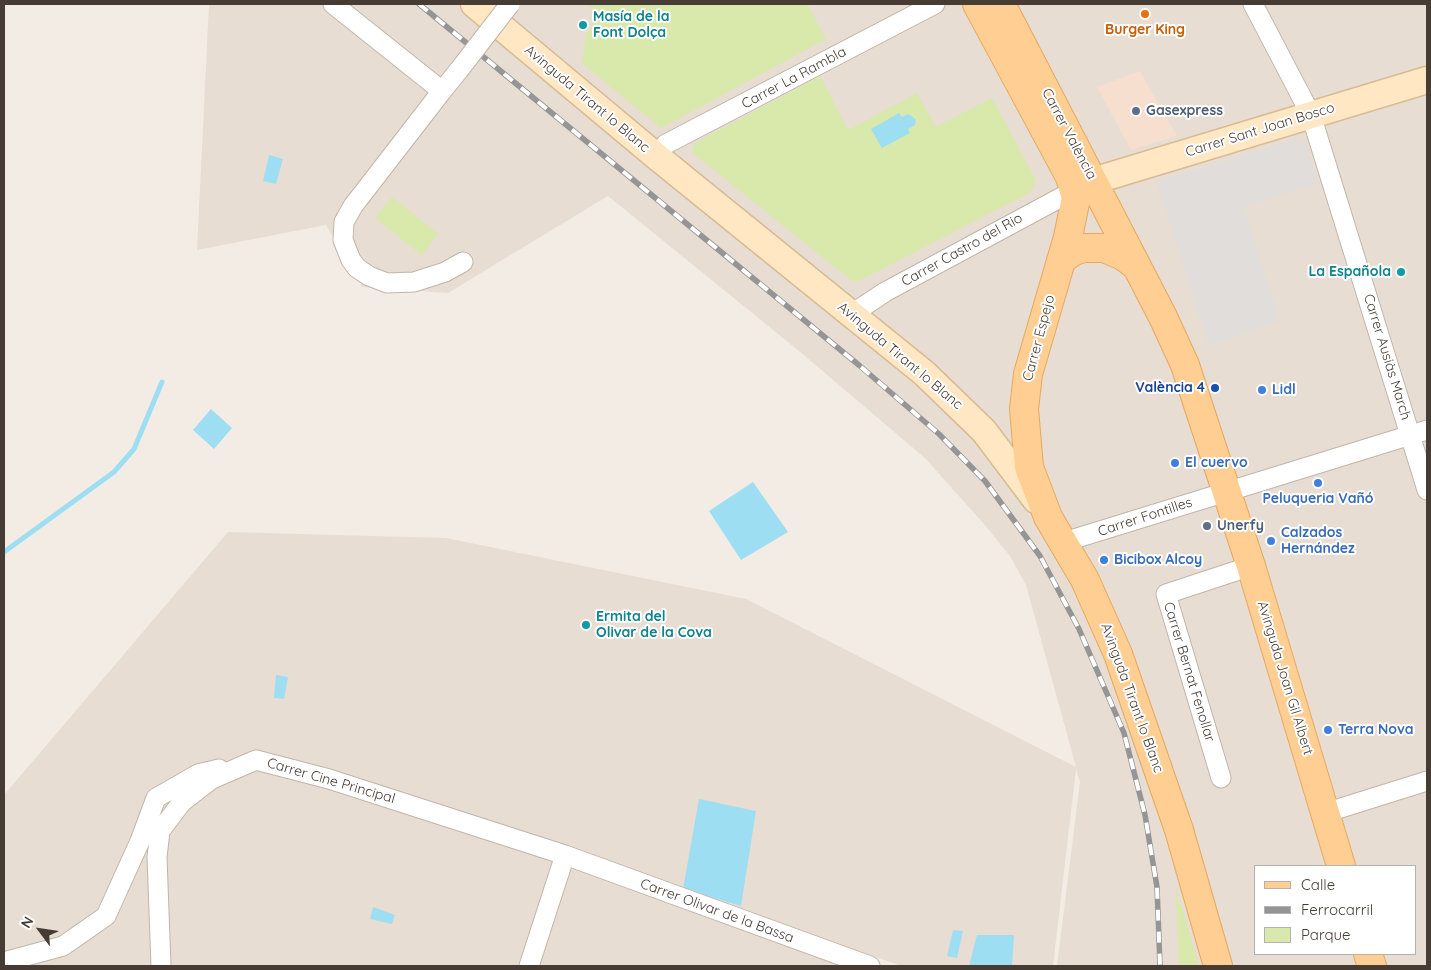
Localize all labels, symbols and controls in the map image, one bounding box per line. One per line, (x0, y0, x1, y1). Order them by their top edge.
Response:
marker: Burger King (1139, 8, 1151, 20)
place label: Masía de la Font Dolça (593, 9, 670, 41)
marker: Masía de la Font Dolça (577, 19, 589, 31)
place label: Burger King (1105, 22, 1185, 38)
street label: Avinguda Tirant lo Blanc (521, 42, 653, 156)
street label: Carrer La Rambla (739, 43, 849, 113)
street label: Carrer València (1038, 86, 1100, 182)
street label: Carrer Sant Joan Bosco (1183, 99, 1337, 161)
place label: Gasexpress (1146, 103, 1223, 119)
marker: Gasexpress (1130, 105, 1142, 117)
street label: Carrer Castro del Rio (899, 210, 1025, 290)
place label: La Española (1308, 264, 1391, 280)
marker: La Española (1395, 266, 1407, 278)
street label: Carrer Ausiàs March (1360, 292, 1414, 422)
street label: Carrer Espejo (1019, 293, 1059, 383)
street label: Avinguda Tirant lo Blanc (834, 299, 966, 413)
place label: València 4 (1135, 380, 1205, 396)
marker: València 4 (1209, 382, 1221, 394)
place label: Lidl (1272, 382, 1296, 398)
marker: Lidl (1256, 384, 1268, 396)
place label: El cuervo (1185, 455, 1248, 471)
marker: El cuervo (1169, 457, 1181, 469)
marker: Peluqueria Vañó (1312, 477, 1324, 489)
place label: Peluqueria Vañó (1262, 491, 1374, 507)
street label: Carrer Fontilles (1096, 494, 1194, 540)
place label: Unerfy (1217, 518, 1264, 534)
marker: Unerfy (1201, 520, 1213, 532)
place label: Calzados Hernández (1281, 525, 1355, 558)
marker: Calzados Hernández (1265, 535, 1277, 547)
place label: Bicibox Alcoy (1114, 552, 1202, 568)
marker: Bicibox Alcoy (1098, 554, 1110, 566)
street label: Avinguda Joan Gil Albert (1254, 599, 1316, 757)
street label: Carrer Bernat Fenollar (1160, 600, 1218, 744)
place label: Ermita del Olivar de la Cova (596, 609, 712, 642)
marker: Ermita del Olivar de la Cova (580, 619, 592, 631)
street label: Avinguda Tirant lo Blanc (1097, 621, 1167, 775)
place label: Terra Nova (1338, 722, 1414, 738)
marker: Terra Nova (1322, 724, 1334, 736)
street label: Carrer Cine Principal (265, 755, 397, 807)
legend (1254, 865, 1416, 955)
street label: Carrer Olivar de la Bassa (638, 875, 796, 947)
text: Calle (1301, 875, 1335, 894)
text: Ferrocarril (1301, 900, 1373, 919)
north arrow (15, 905, 65, 955)
text: N (17, 913, 38, 931)
text: Parque (1301, 925, 1351, 944)

